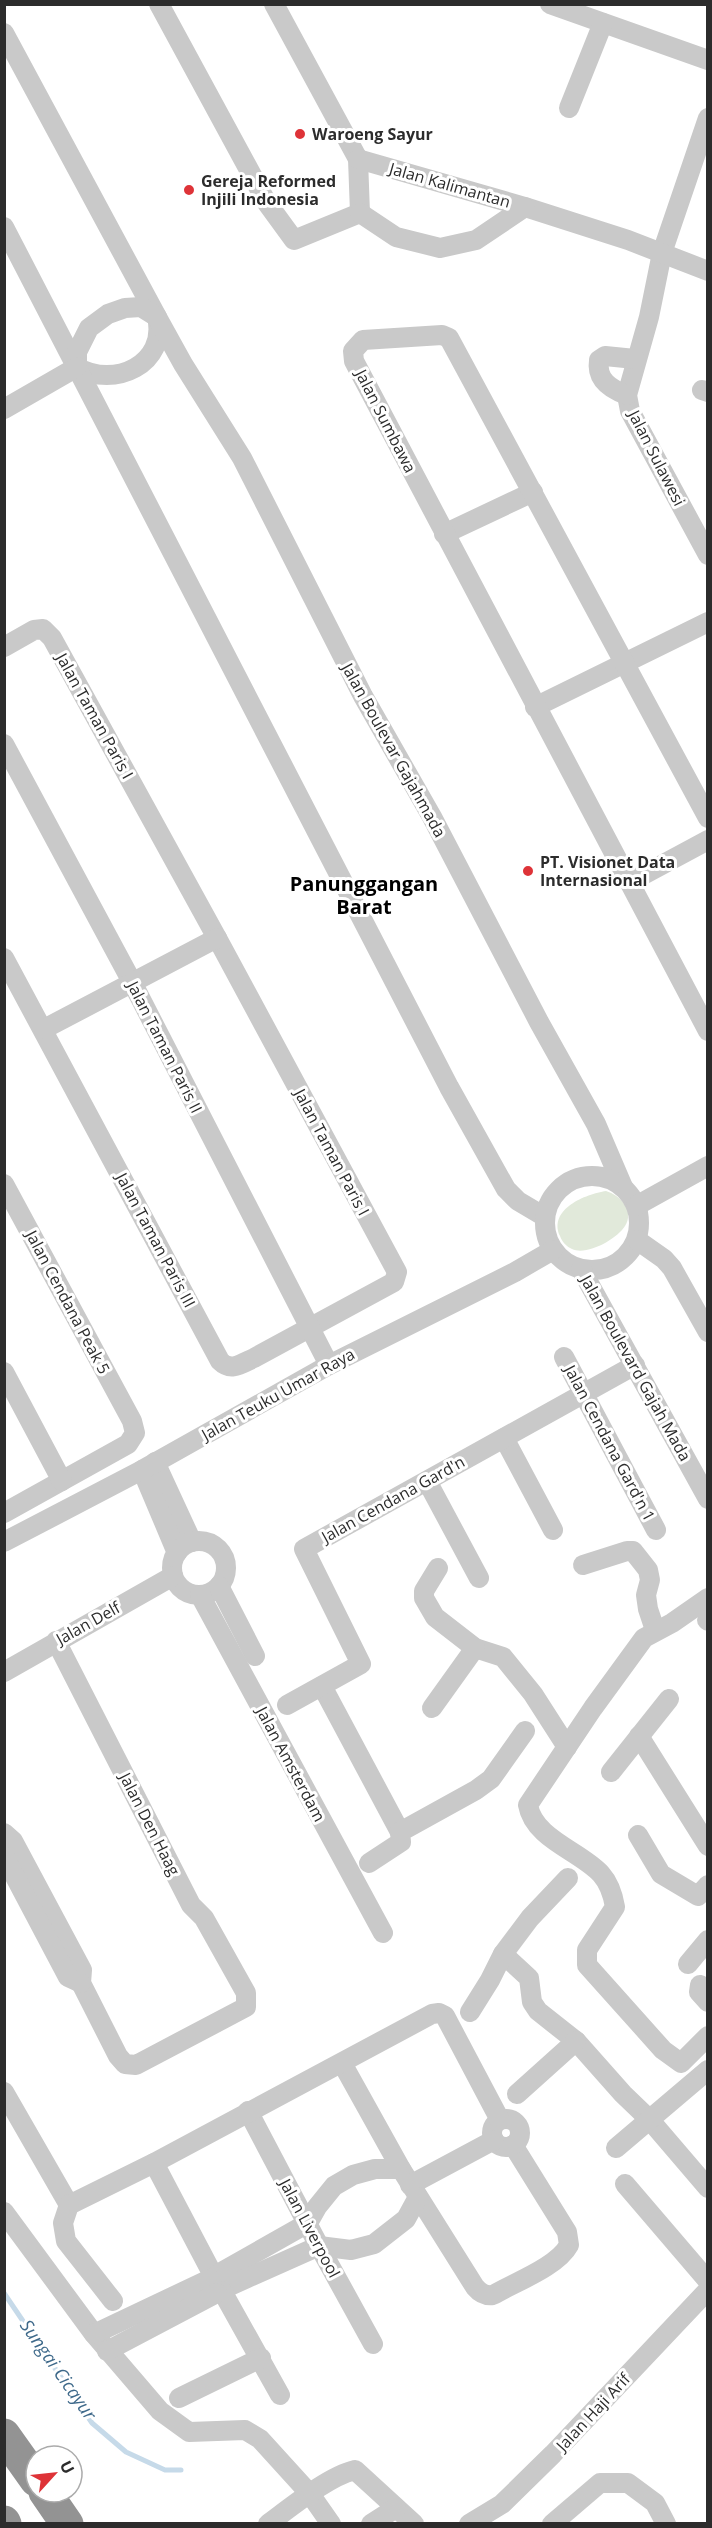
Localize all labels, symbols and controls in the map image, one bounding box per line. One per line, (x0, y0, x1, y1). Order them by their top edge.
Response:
place label: Waroeng Sayur (312, 123, 433, 145)
marker: Waroeng Sayur (293, 127, 307, 141)
street label: Jalan Kalimantan (385, 157, 513, 213)
place label: Gereja Reformed Injili Indonesia (201, 170, 336, 210)
marker: Gereja Reformed Injili Indonesia (182, 183, 196, 197)
street label: Jalan Sumbawa (350, 364, 422, 477)
street label: Jalan Sulawesi (623, 405, 691, 510)
street label: Jalan Taman Paris I (50, 647, 139, 783)
street label: Jalan Boulevar Gajahmada (336, 657, 451, 841)
place label: PT. Visionet Data Internasional (540, 851, 675, 891)
marker: PT. Visionet Data Internasional (521, 864, 535, 878)
district label: Panunggangan Barat (290, 870, 438, 920)
street label: Jalan Taman Paris II (121, 976, 208, 1117)
street label: Jalan Taman Paris I (288, 1083, 375, 1219)
street label: Jalan Taman Paris III (110, 1167, 201, 1311)
street label: Jalan Cendana Peak 5 (20, 1225, 115, 1378)
street label: Jalan Boulevard Gajah Mada (575, 1269, 696, 1465)
street label: Jalan Teuku Umar Raya (196, 1343, 358, 1446)
street label: Jalan Cendana Gard'n 1 (559, 1359, 661, 1525)
street label: Jalan Cendana Gard'n (316, 1450, 469, 1549)
street label: Jalan Delf (50, 1596, 125, 1651)
street label: Jalan Amsterdam (250, 1701, 331, 1825)
street label: Jalan Den Haag (114, 1767, 186, 1880)
street label: Jalan Liverpool (274, 2173, 345, 2281)
water label: Sungai Cicayur (15, 2314, 103, 2425)
street label: Jalan Haji Arif (550, 2367, 636, 2457)
north arrow (24, 2444, 84, 2504)
text: U (55, 2457, 80, 2478)

